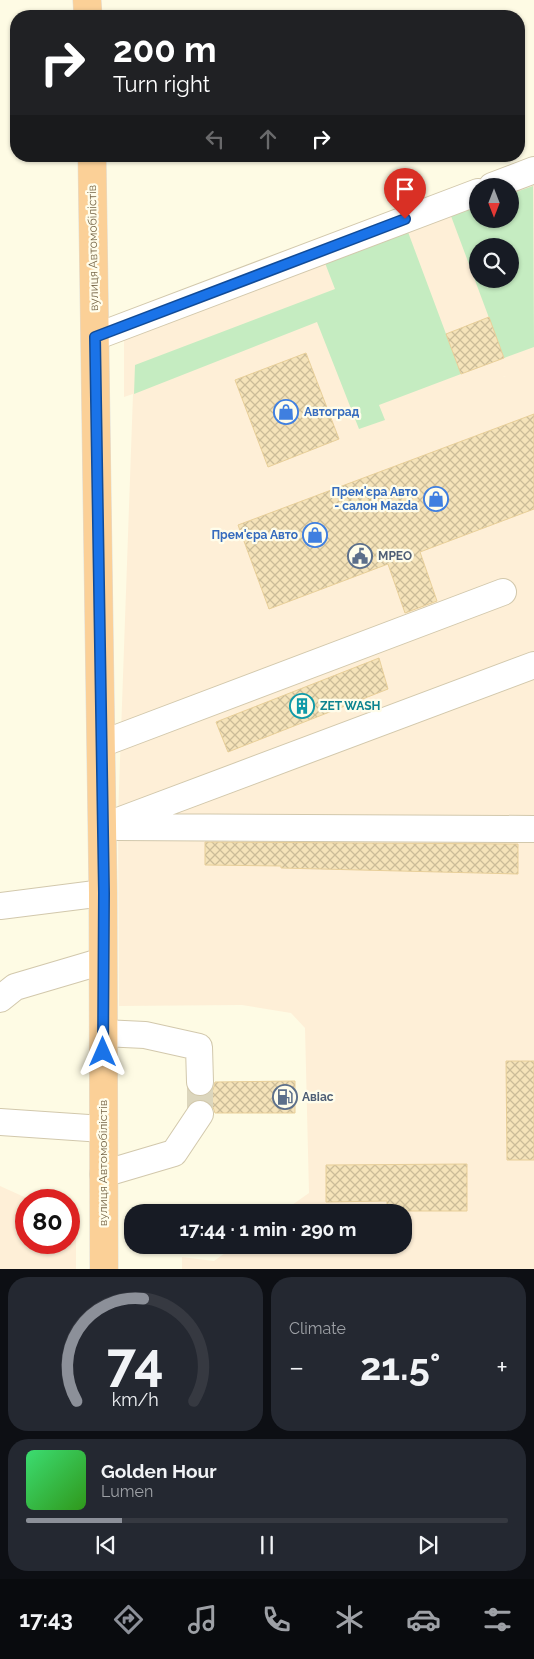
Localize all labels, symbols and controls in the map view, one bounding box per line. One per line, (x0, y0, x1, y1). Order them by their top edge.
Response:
text: 200 m (113, 29, 217, 70)
icon: right (30, 30, 95, 95)
text: Turn right (113, 71, 210, 97)
icon: left (201, 125, 229, 153)
icon: ahead (254, 125, 282, 153)
icon: right (307, 125, 335, 153)
pin (384, 168, 426, 219)
icon: arrive (391, 175, 419, 203)
north arrow (469, 178, 519, 228)
map controls (469, 178, 519, 288)
street label: вулиця Автомобілістів (85, 185, 101, 311)
button: search (469, 238, 519, 288)
shop icon: Автоград (273, 399, 299, 425)
place label: Автоград (304, 405, 360, 419)
place label: Прем'єра Авто - салон Mazda (331, 485, 418, 513)
shop icon: Прем'єра Авто - салон Mazda (423, 486, 449, 512)
shop icon: Прем'єра Авто (302, 522, 328, 548)
place label: Прем'єра Авто (211, 528, 298, 542)
public building icon: МРЕО (347, 543, 373, 569)
place label: МРЕО (378, 549, 412, 563)
building icon: ZET WASH (289, 693, 315, 719)
place label: ZET WASH (320, 699, 381, 713)
position arrow (76, 1025, 128, 1077)
fuel station icon: Авіас (272, 1084, 298, 1110)
place label: Авіас (302, 1090, 334, 1104)
street label: вулиця Автомобілістів (96, 1100, 110, 1226)
speed limit sign: 80 (15, 1189, 80, 1254)
text: 17:44 · 1 min · 290 m (179, 1218, 357, 1240)
text: Climate (289, 1319, 346, 1338)
text: 74 (107, 1331, 164, 1392)
text: 21.5° (360, 1344, 441, 1389)
text: − (289, 1351, 304, 1384)
text: + (496, 1351, 508, 1384)
text: km/h (112, 1389, 159, 1410)
text: Golden Hour (101, 1460, 217, 1482)
text: Lumen (101, 1482, 153, 1501)
icon: previous (92, 1531, 120, 1559)
icon: pause (253, 1531, 281, 1559)
icon: next (414, 1531, 442, 1559)
icon: directions (111, 1602, 146, 1637)
icon: music (185, 1602, 220, 1637)
icon: phone (259, 1602, 294, 1637)
icon: climate (332, 1602, 367, 1637)
icon: car (406, 1602, 441, 1637)
icon: filters (480, 1602, 515, 1637)
text: 17:43 (19, 1606, 73, 1632)

